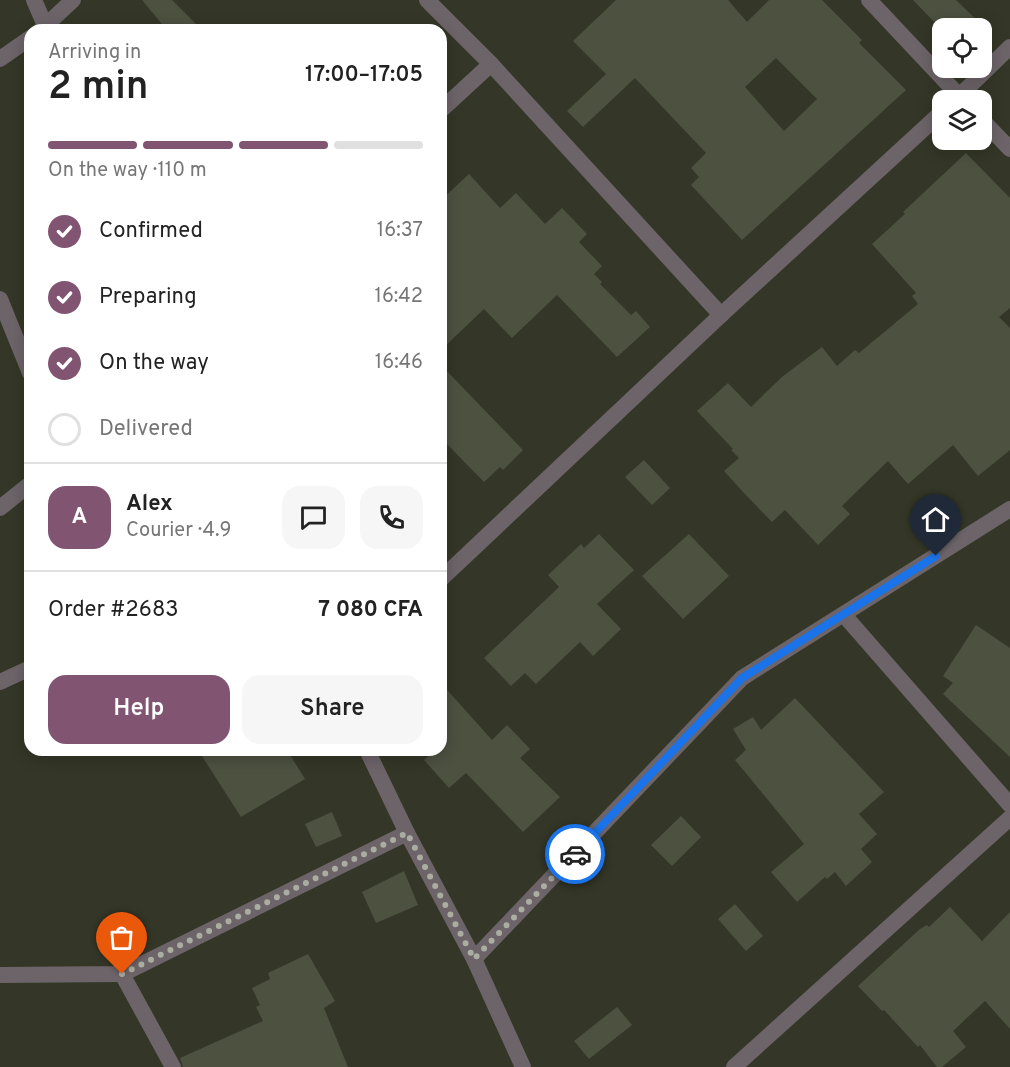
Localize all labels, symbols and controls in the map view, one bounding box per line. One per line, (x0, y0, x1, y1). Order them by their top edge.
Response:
map controls (932, 18, 992, 150)
button: locate (932, 18, 992, 78)
text: Arriving in (48, 40, 141, 66)
text: 17:00–17:05 (305, 62, 423, 89)
text: 2 min (48, 64, 149, 113)
button: layers (932, 90, 992, 150)
text: On the way · 110 m (48, 158, 207, 184)
icon: check (48, 215, 81, 248)
text: Confirmed (99, 218, 203, 245)
text: 16:37 (377, 218, 423, 244)
icon: check (48, 281, 81, 314)
text: Preparing (99, 284, 197, 311)
text: 16:42 (374, 284, 423, 310)
icon: check (48, 347, 81, 380)
text: On the way (99, 350, 209, 377)
text: 16:46 (375, 350, 423, 376)
text: Delivered (99, 416, 193, 443)
button: chat (282, 486, 345, 549)
button: phone (360, 486, 423, 549)
text: Alex (126, 491, 173, 518)
pin (910, 494, 961, 556)
icon: home (919, 503, 952, 536)
text: A (72, 504, 87, 531)
text: Courier · 4.9 (126, 518, 231, 544)
text: Order #2683 (48, 597, 179, 624)
text: 7 080 CFA (318, 597, 423, 624)
button: Help (48, 675, 230, 744)
button: Share (242, 675, 423, 744)
courier (545, 824, 605, 884)
icon: car (559, 838, 592, 871)
pin (96, 912, 147, 974)
icon: bag (105, 921, 138, 954)

